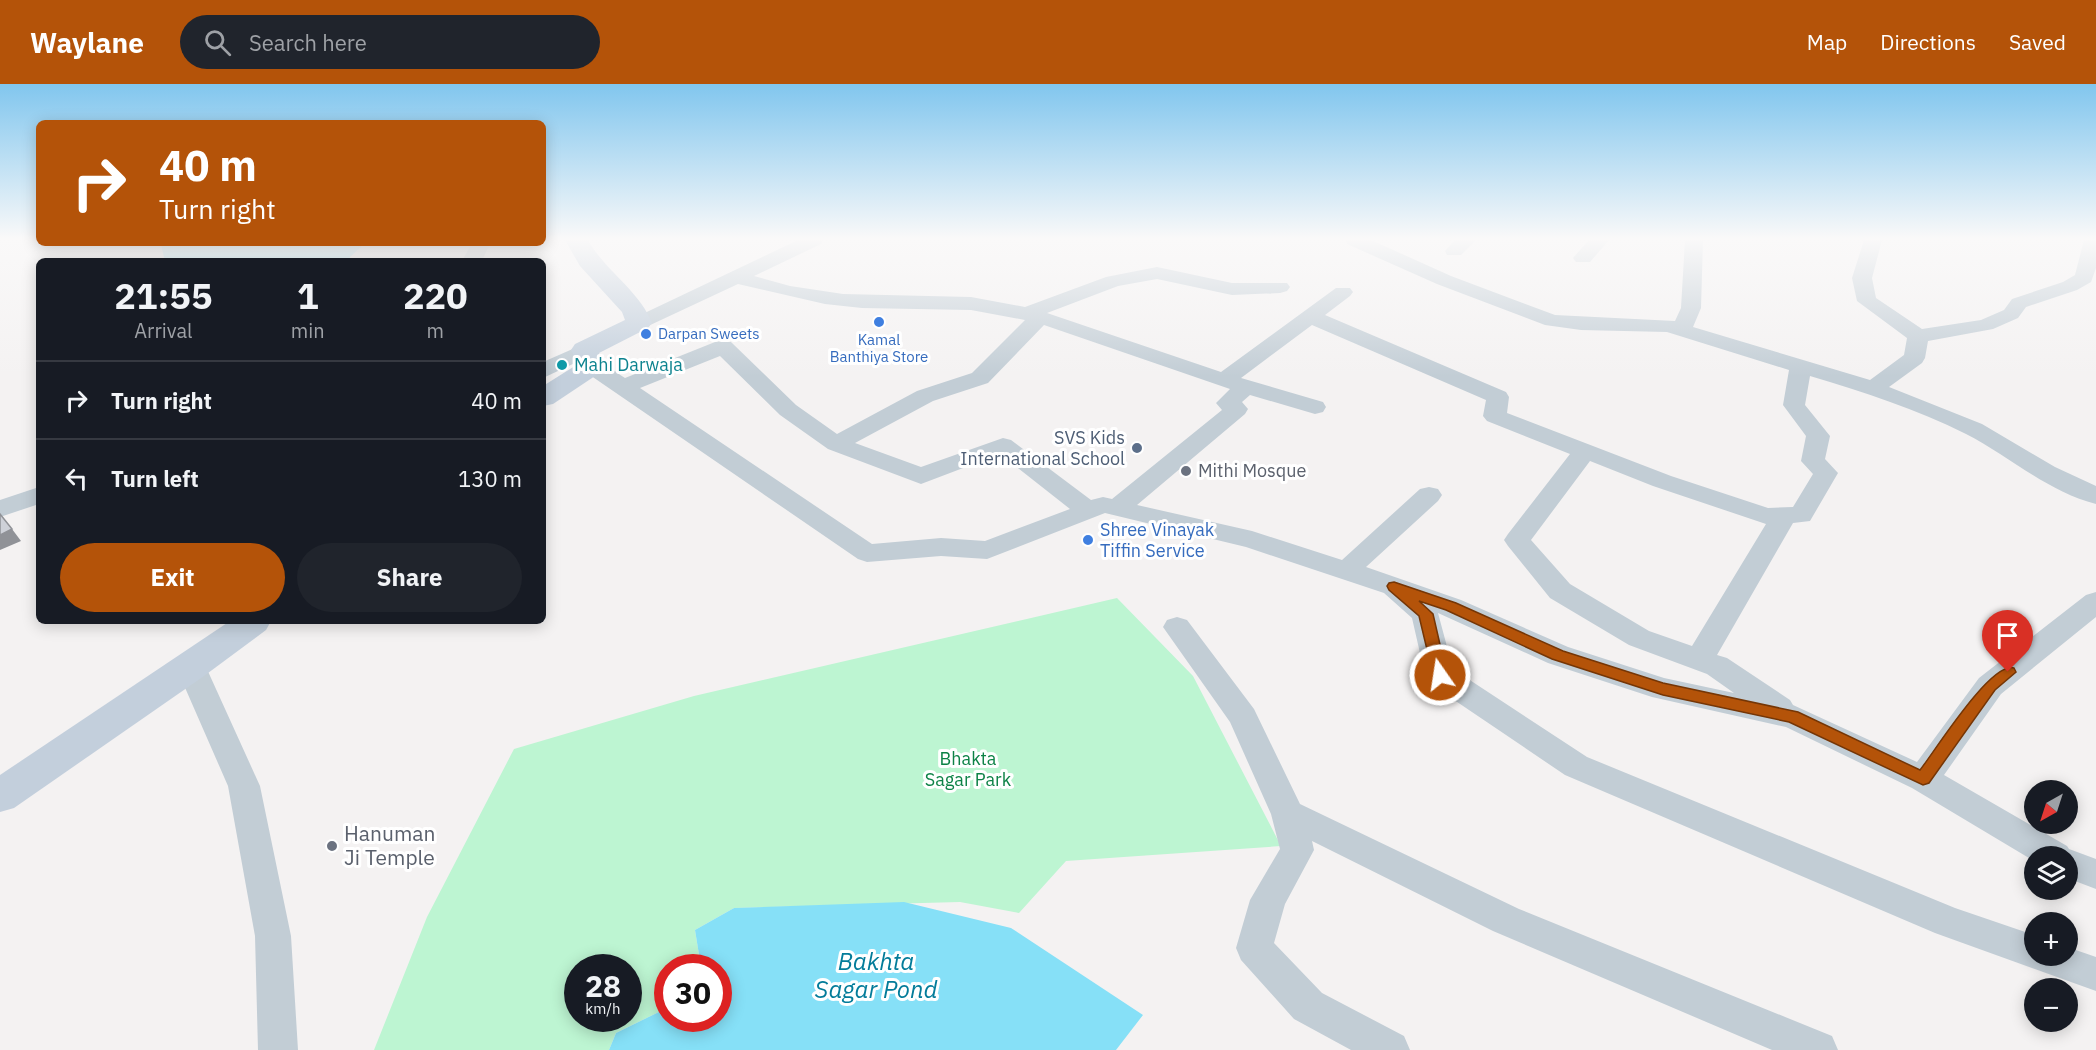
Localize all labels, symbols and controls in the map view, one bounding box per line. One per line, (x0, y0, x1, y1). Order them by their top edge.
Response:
search box (180, 15, 600, 69)
text: Waylane (30, 24, 144, 61)
icon: search (201, 26, 234, 59)
text: Search here (249, 28, 367, 57)
text: Map (1807, 28, 1847, 56)
text: Directions (1880, 28, 1976, 56)
text: Saved (2009, 28, 2066, 56)
text: 40 m (159, 138, 257, 193)
icon: right (60, 144, 138, 222)
text: Turn right (159, 191, 276, 226)
text: 21:55 (114, 272, 213, 319)
text: 1 (297, 272, 319, 319)
text: 220 (403, 272, 468, 319)
marker: Kamal Banthiya Store (872, 315, 886, 329)
text: Arrival (134, 317, 193, 344)
text: min (291, 317, 325, 344)
text: m (427, 317, 444, 344)
place label: Darpan Sweets (658, 324, 760, 343)
marker: Darpan Sweets (639, 327, 653, 341)
place label: Kamal Banthiya Store (830, 330, 928, 366)
place label: Mahi Darwaja (574, 353, 683, 376)
marker: Mahi Darwaja (555, 358, 569, 372)
icon: right (60, 384, 93, 417)
text: Turn right (111, 386, 212, 415)
text: 40 m (471, 386, 522, 415)
place label: SVS Kids International School (960, 426, 1125, 470)
marker: SVS Kids International School (1130, 441, 1144, 455)
place label: Mithi Mosque (1198, 459, 1307, 482)
icon: left (60, 462, 93, 495)
text: Turn left (111, 464, 199, 493)
text: 130 m (458, 464, 522, 493)
marker: Mithi Mosque (1179, 464, 1193, 478)
place label: Shree Vinayak Tiffin Service (1100, 518, 1215, 562)
marker: Shree Vinayak Tiffin Service (1081, 533, 1095, 547)
button: Exit (60, 543, 285, 612)
button: Share (297, 543, 522, 612)
pin (1982, 610, 2033, 672)
icon: arrive (1991, 619, 2024, 652)
position arrow (1408, 643, 1472, 707)
park label: Bhakta Sagar Park (925, 747, 1012, 791)
north arrow (2024, 780, 2078, 834)
map controls (2024, 780, 2078, 1032)
place label: Hanuman Ji Temple (344, 819, 435, 871)
marker: Hanuman Ji Temple (325, 839, 339, 853)
button: layers (2024, 846, 2078, 900)
button: + (2024, 912, 2078, 966)
water label: Bakhta Sagar Pond (815, 945, 937, 1005)
speed limit sign: 30 (654, 954, 732, 1032)
text: 28 (585, 966, 621, 1005)
button: − (2024, 978, 2078, 1032)
text: km/h (585, 999, 621, 1018)

